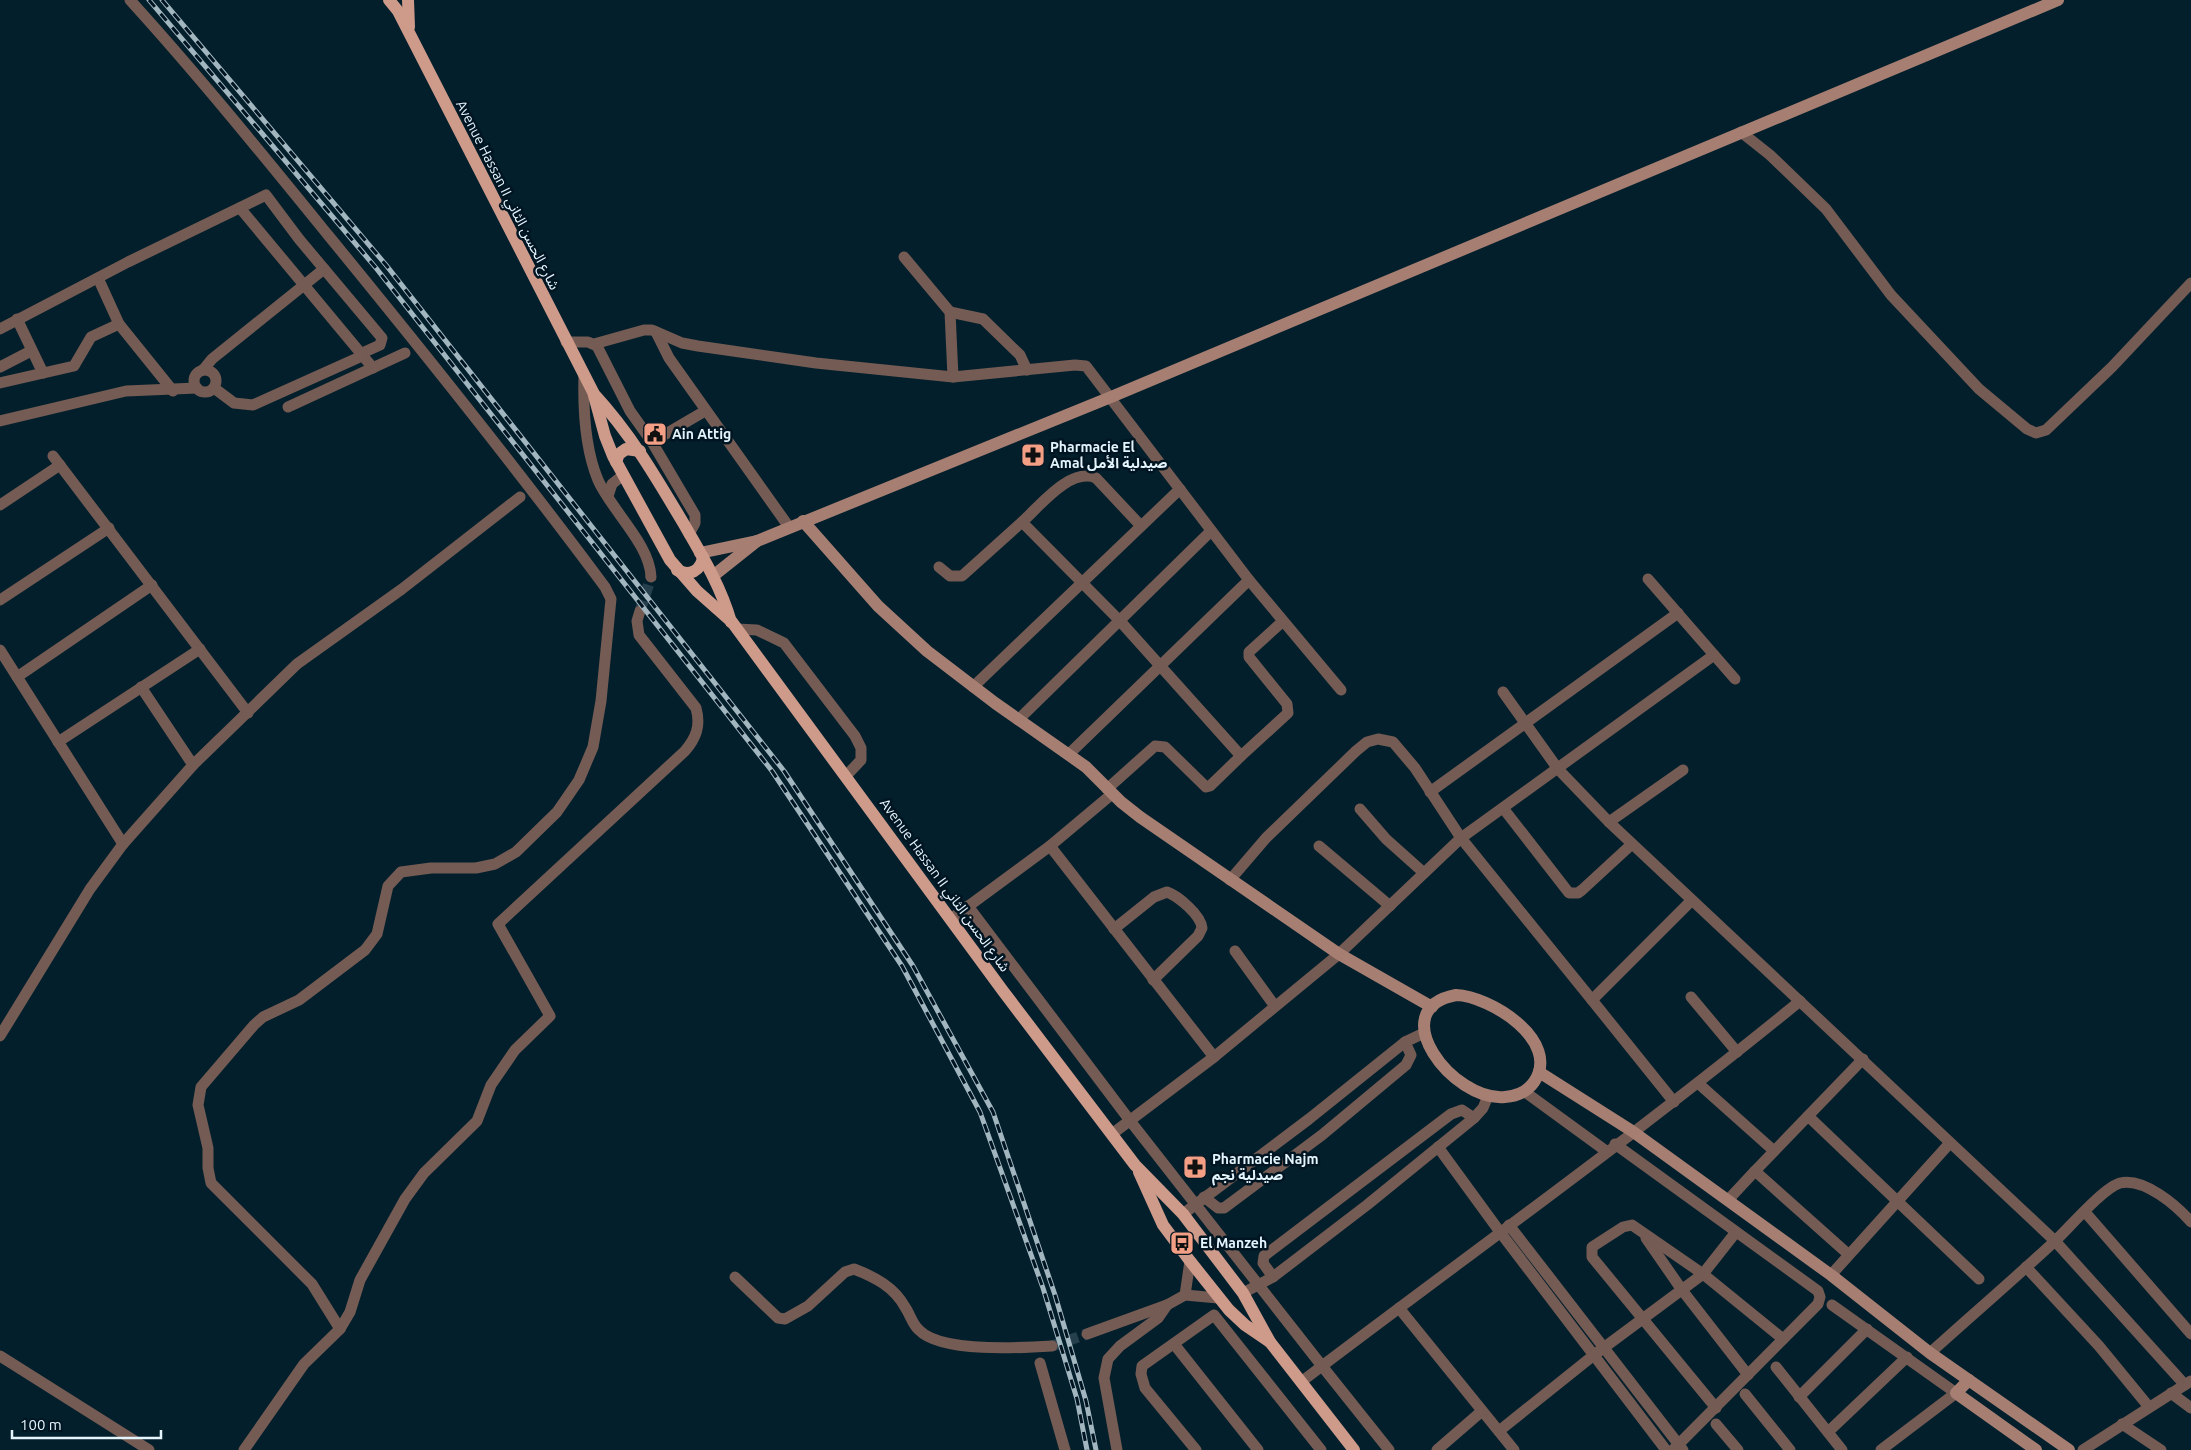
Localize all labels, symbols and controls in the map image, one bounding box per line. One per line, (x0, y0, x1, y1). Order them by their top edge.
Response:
street label: Avenue Hassan II شارع الحسن الثاني (450, 98, 563, 294)
public building icon: Ain Attig (642, 421, 668, 447)
place label: Ain Attig (672, 426, 731, 442)
place label: Pharmacie El Amal صيدلية الأمل (1050, 439, 1168, 471)
pharmacy icon: Pharmacie El Amal صيدلية الأمل (1020, 442, 1046, 468)
street label: Avenue Hassan II شارع الحسن الثاني (874, 795, 1013, 977)
place label: Pharmacie Najm صيدلية نجم (1212, 1151, 1318, 1186)
pharmacy icon: Pharmacie Najm صيدلية نجم (1182, 1154, 1208, 1180)
bus stop icon: El Manzeh (1169, 1230, 1195, 1256)
place label: El Manzeh (1200, 1235, 1267, 1251)
scale bar (12, 1408, 161, 1440)
text: 100 m (20, 1416, 62, 1433)

